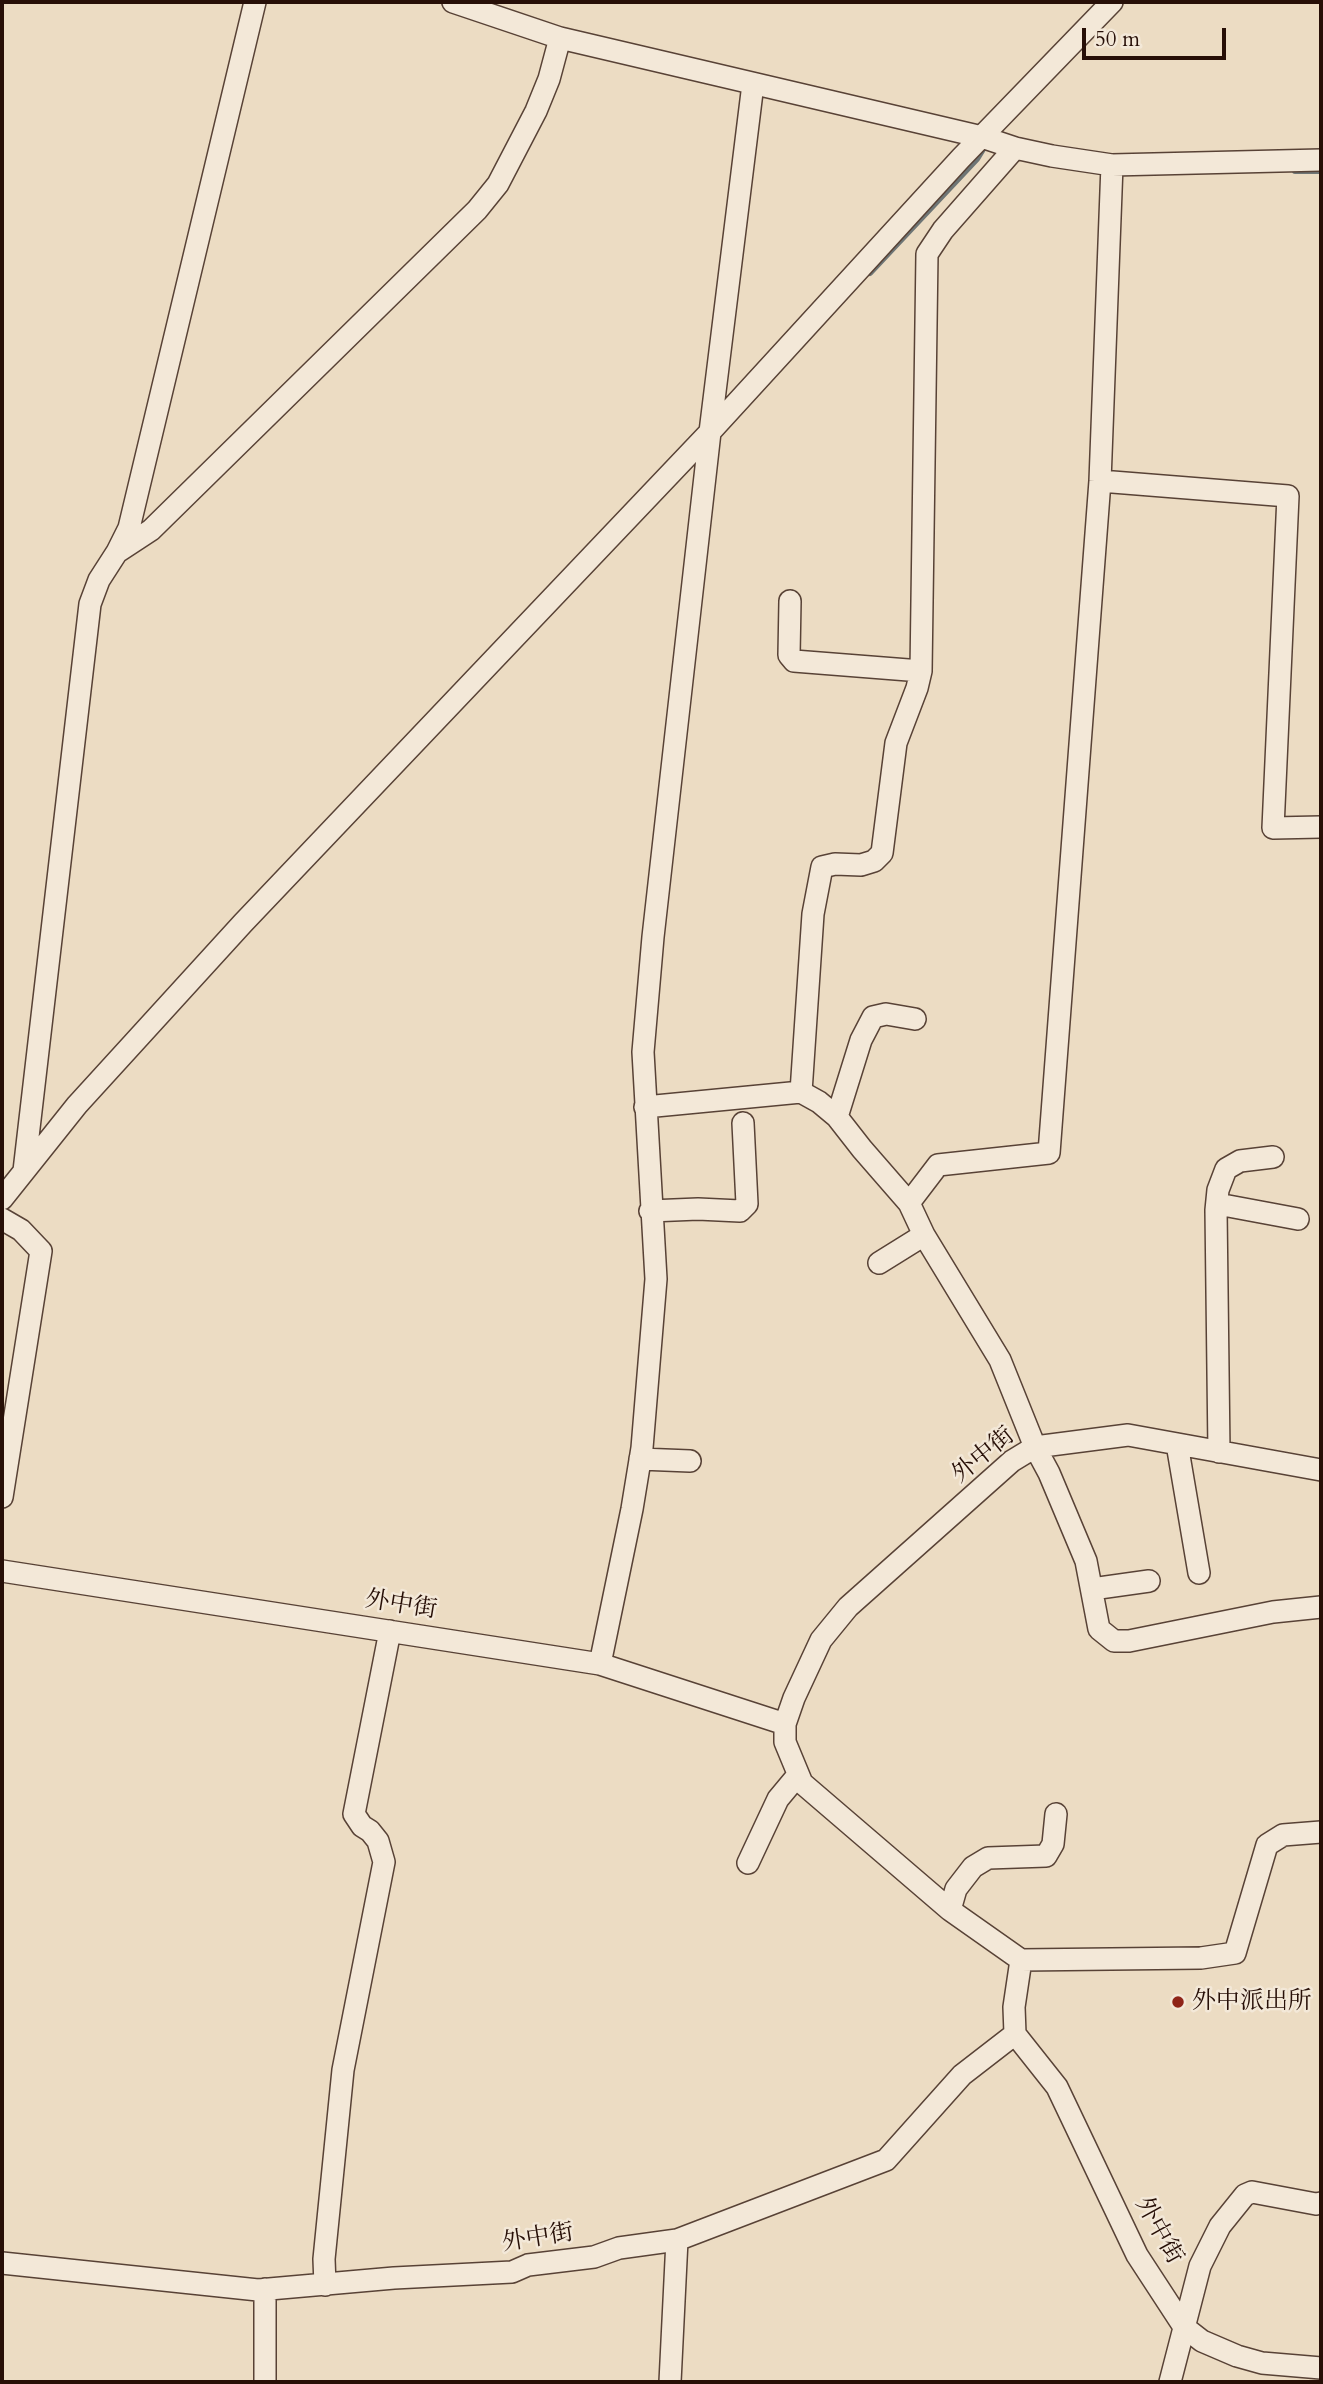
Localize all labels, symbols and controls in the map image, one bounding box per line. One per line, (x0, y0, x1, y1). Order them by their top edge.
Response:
scale bar (1085, 14, 1228, 58)
text: 50 m (1095, 25, 1140, 54)
street label: 外中街 (947, 1422, 1021, 1490)
street label: 外中街 (363, 1586, 439, 1626)
place label: 外中派出所 (1192, 1988, 1312, 2016)
marker: 外中派出所 (1170, 1994, 1186, 2010)
street label: 外中街 (1128, 2193, 1188, 2269)
street label: 外中街 (500, 2219, 576, 2259)

